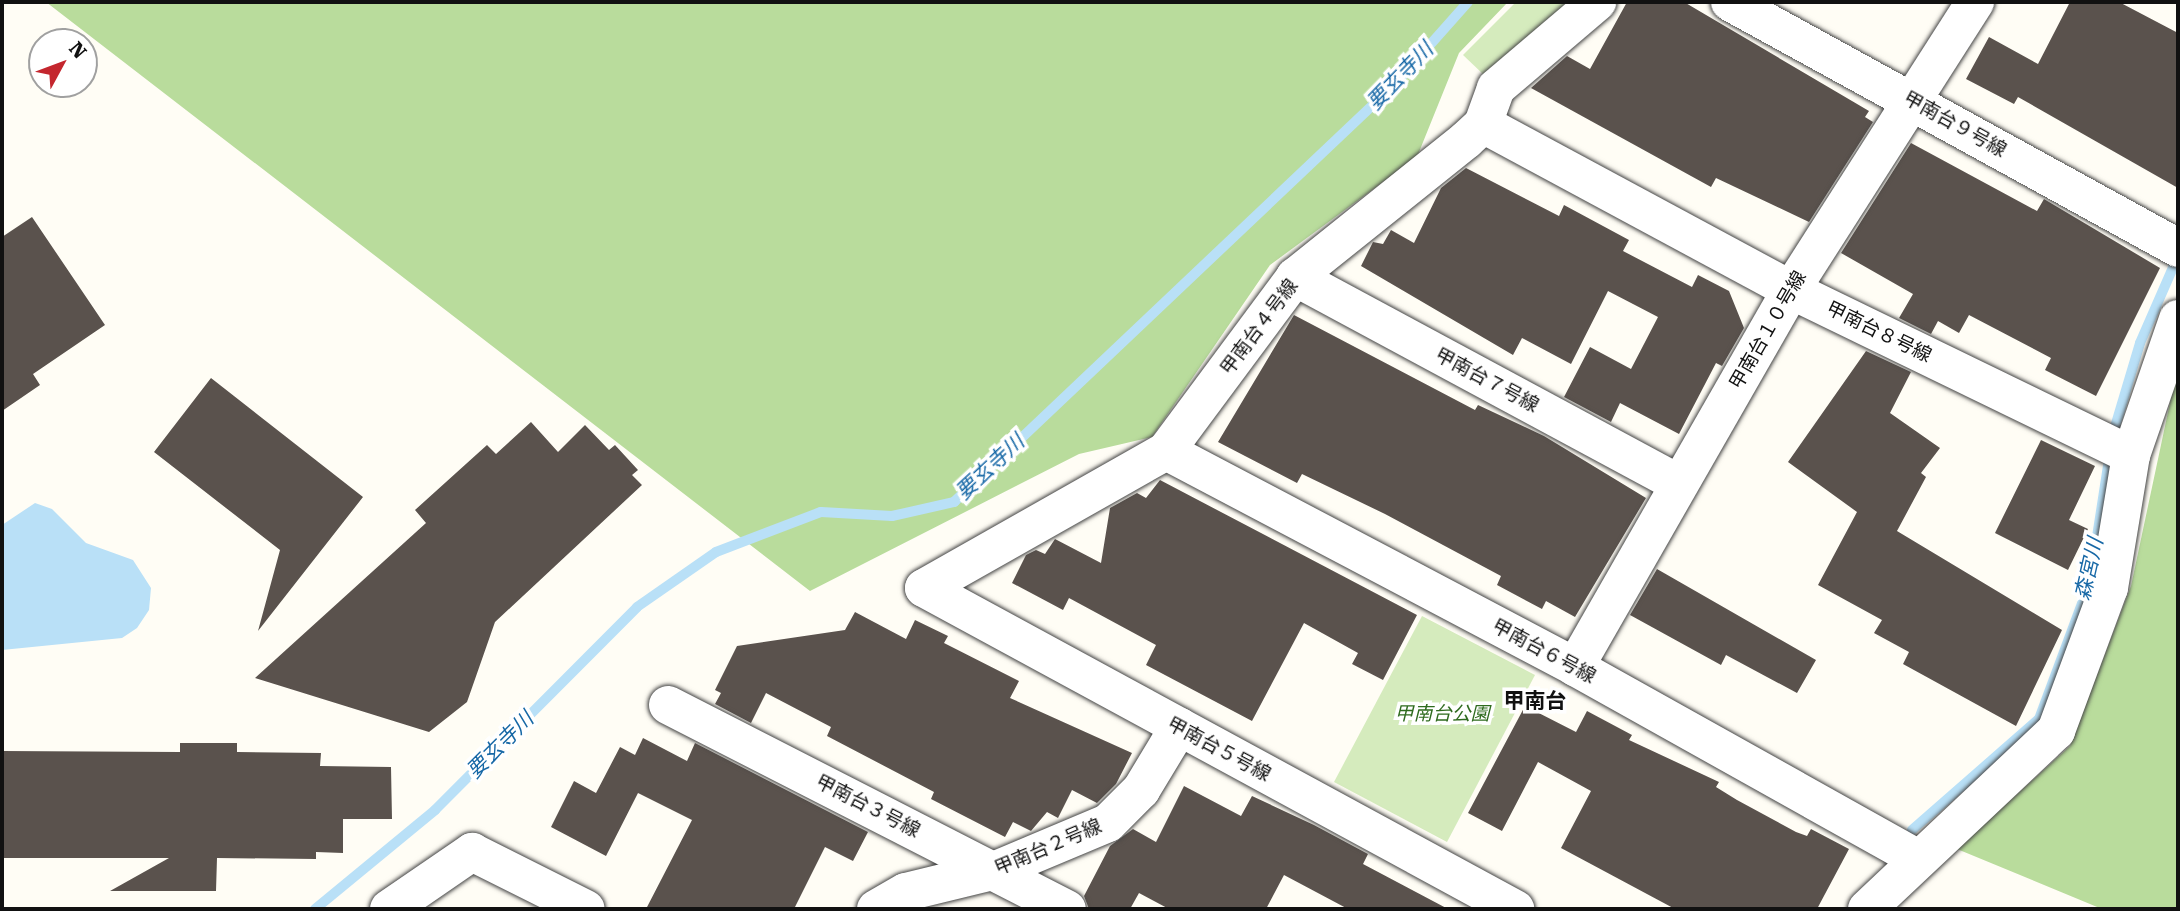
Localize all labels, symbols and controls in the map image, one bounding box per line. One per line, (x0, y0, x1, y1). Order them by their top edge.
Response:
north arrow (28, 28, 98, 98)
text: N (64, 37, 91, 63)
water label: 要玄寺川 (1362, 37, 1438, 115)
street label: 甲南台９号線 (1900, 86, 2010, 162)
street label: 甲南台１０号線 (1725, 267, 1811, 393)
street label: 甲南台４号線 (1216, 275, 1302, 379)
street label: 甲南台８号線 (1823, 297, 1935, 367)
street label: 甲南台７号線 (1431, 343, 1543, 417)
water label: 要玄寺川 (951, 429, 1029, 505)
water label: 森宮川 (2070, 535, 2108, 603)
street label: 甲南台６号線 (1488, 614, 1600, 688)
district label: 甲南台 (1504, 688, 1566, 714)
park label: 甲南台公園 (1395, 703, 1489, 725)
water label: 要玄寺川 (461, 706, 539, 784)
street label: 甲南台５号線 (1163, 712, 1275, 786)
street label: 甲南台３号線 (812, 770, 924, 842)
street label: 甲南台２号線 (991, 814, 1105, 880)

